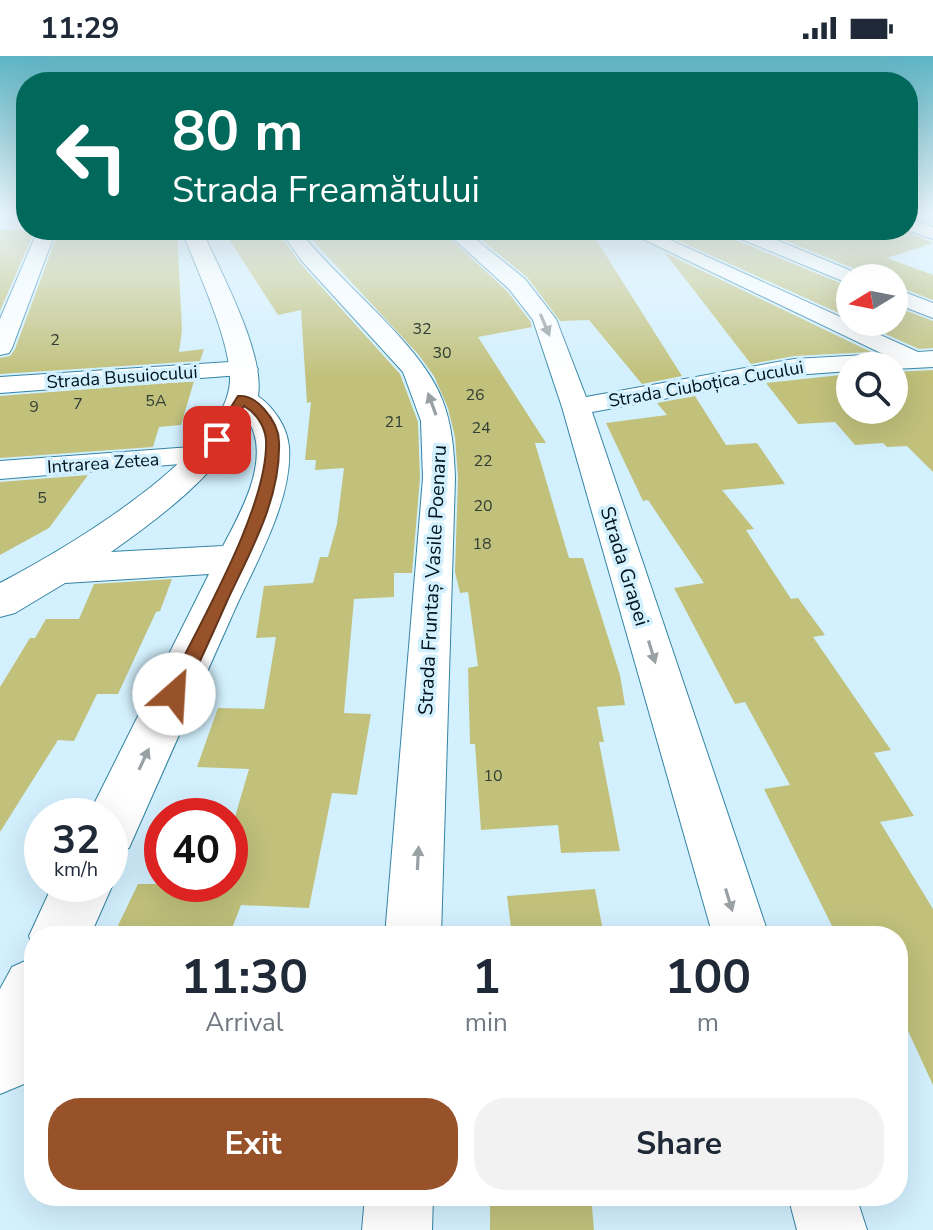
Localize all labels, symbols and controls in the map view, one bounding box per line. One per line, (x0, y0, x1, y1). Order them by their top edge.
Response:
text: 11:29 (40, 8, 119, 49)
text: 80 m (172, 93, 303, 170)
icon: left (40, 104, 144, 208)
text: Strada Freamătului (172, 166, 480, 215)
north arrow (836, 264, 908, 336)
map controls (836, 264, 908, 424)
one-way arrow (538, 313, 551, 337)
house number: 32 (412, 318, 432, 340)
house number: 2 (50, 329, 60, 351)
house number: 30 (432, 342, 452, 364)
button: search (836, 352, 908, 424)
street label: Strada Ciuboțica Cucului (607, 355, 805, 413)
street label: Strada Busuiocului (46, 360, 198, 394)
house number: 26 (465, 384, 485, 406)
house number: 5A (145, 390, 167, 412)
one-way arrow (425, 392, 437, 416)
house number: 7 (73, 393, 83, 415)
house number: 9 (29, 396, 39, 418)
pin (183, 406, 251, 474)
house number: 21 (384, 411, 404, 433)
house number: 24 (471, 417, 491, 439)
icon: arrive (195, 418, 239, 462)
street label: Strada Fruntaș Vasile Poenaru (412, 444, 453, 716)
street label: Intrarea Zetea (46, 447, 160, 479)
house number: 22 (473, 450, 493, 472)
house number: 5 (37, 487, 47, 509)
house number: 20 (473, 495, 493, 517)
street label: Strada Grapei (594, 503, 655, 629)
house number: 18 (472, 533, 492, 555)
one-way arrow (646, 640, 659, 664)
position arrow (132, 652, 216, 736)
one-way arrow (137, 747, 151, 771)
house number: 10 (483, 765, 503, 787)
speed limit sign: 40 (144, 798, 248, 902)
text: 32 (52, 813, 100, 867)
one-way arrow (411, 845, 424, 870)
text: km/h (54, 856, 98, 883)
one-way arrow (724, 889, 736, 913)
text: 11:30 (181, 944, 308, 1010)
text: 1 (472, 944, 501, 1010)
text: 100 (665, 944, 751, 1010)
text: Arrival (205, 1005, 284, 1040)
text: min (465, 1005, 508, 1040)
text: m (697, 1005, 719, 1040)
button: Exit (48, 1098, 458, 1190)
button: Share (474, 1098, 884, 1190)

